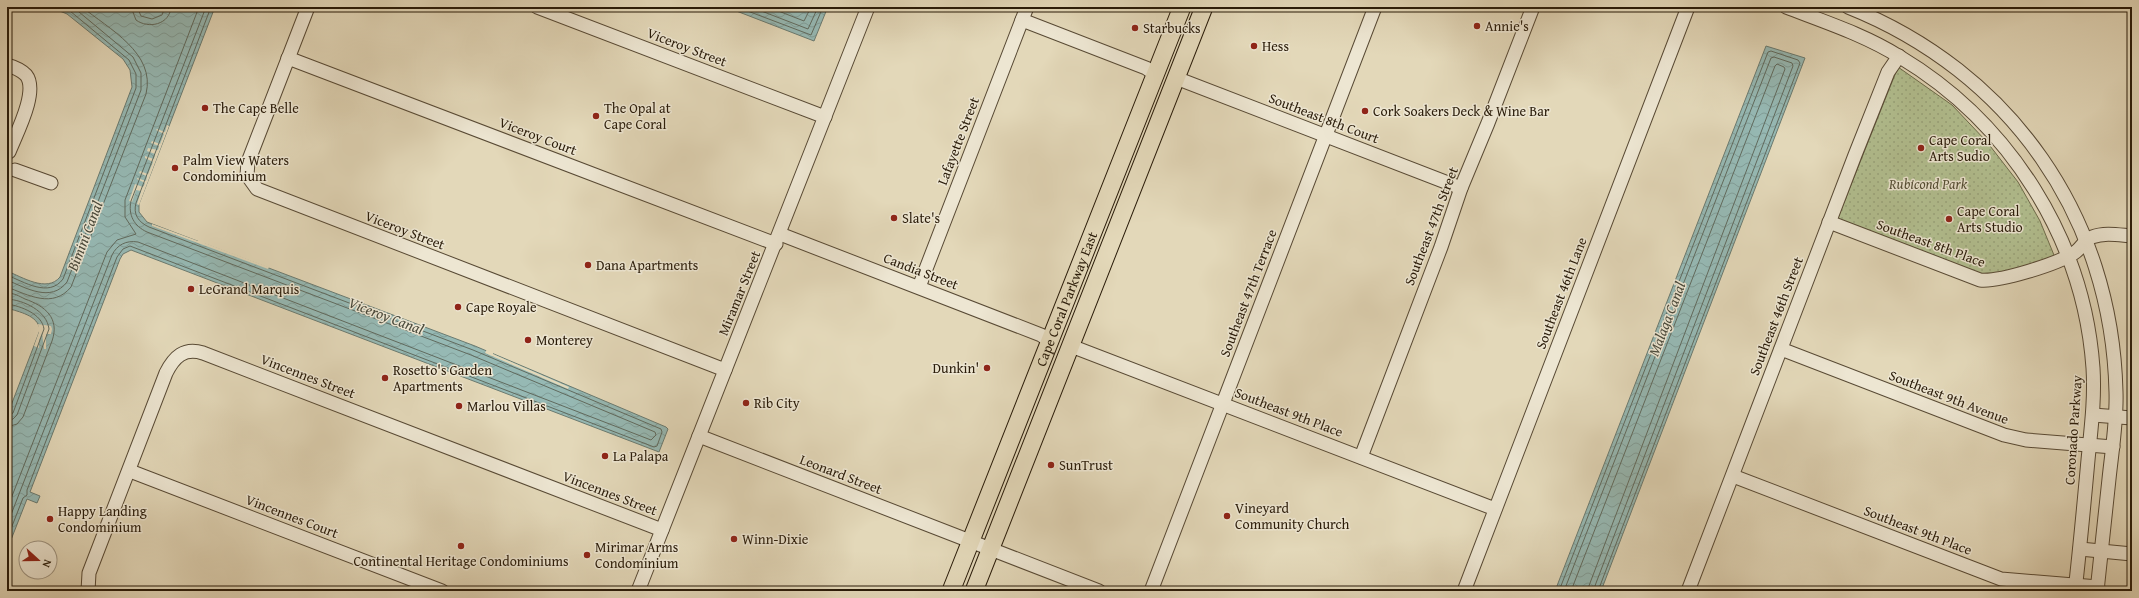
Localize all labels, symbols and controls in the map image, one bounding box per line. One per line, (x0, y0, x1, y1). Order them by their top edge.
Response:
place label: Annie's (1485, 16, 1529, 36)
place label: Starbucks (1143, 18, 1201, 38)
marker: Annie's (1472, 21, 1482, 31)
street label: Viceroy Street (644, 23, 730, 71)
marker: Starbucks (1130, 23, 1140, 33)
place label: Hess (1262, 36, 1289, 56)
marker: Hess (1249, 41, 1259, 51)
street label: Southeast 8th Court (1266, 88, 1382, 148)
street label: Lafayette Street (932, 94, 984, 188)
place label: The Cape Belle (213, 98, 299, 118)
place label: The Opal at Cape Coral (604, 98, 671, 134)
place label: Cork Soakers Deck & Wine Bar (1373, 101, 1550, 121)
marker: The Cape Belle (200, 103, 210, 113)
marker: Cork Soakers Deck & Wine Bar (1360, 106, 1370, 116)
marker: The Opal at Cape Coral (591, 111, 601, 121)
street label: Viceroy Court (496, 112, 580, 160)
place label: Cape Coral Arts Sudio (1929, 130, 1991, 166)
marker: Cape Coral Arts Sudio (1916, 143, 1926, 153)
place label: Palm View Waters Condominium (183, 150, 289, 186)
marker: Palm View Waters Condominium (170, 163, 180, 173)
street label: Southeast 47th Street (1399, 164, 1463, 288)
park label: Rubicond Park (1888, 174, 1968, 194)
water label: Bimini Canal (61, 198, 108, 275)
place label: Cape Coral Arts Studio (1957, 201, 2023, 237)
street label: Viceroy Street (362, 206, 448, 254)
place label: Slate's (902, 208, 940, 228)
marker: Slate's (889, 213, 899, 223)
street label: Southeast 8th Place (1874, 214, 1989, 272)
marker: Cape Coral Arts Studio (1944, 214, 1954, 224)
street label: Southeast 47th Terrace (1214, 226, 1282, 360)
street label: Cape Coral Parkway East (1031, 229, 1102, 369)
street label: Southeast 46th Lane (1530, 234, 1592, 352)
street label: Miramar Street (713, 247, 765, 338)
street label: Candia Street (881, 248, 961, 294)
street label: Southeast 46th Street (1744, 254, 1808, 378)
place label: Dana Apartments (596, 255, 698, 275)
marker: Dana Apartments (583, 260, 593, 270)
water label: Malaga Canal (1643, 278, 1690, 359)
place label: LeGrand Marquis (199, 279, 299, 299)
marker: LeGrand Marquis (186, 284, 196, 294)
water label: Viceroy Canal (345, 292, 427, 340)
place label: Cape Royale (466, 297, 537, 317)
marker: Cape Royale (453, 302, 463, 312)
place label: Monterey (536, 330, 593, 350)
marker: Monterey (523, 335, 533, 345)
street label: Vincennes Street (258, 349, 358, 403)
place label: Dunkin' (933, 358, 979, 378)
place label: Rosetto's Garden Apartments (393, 360, 492, 396)
marker: Dunkin' (982, 363, 992, 373)
street label: Southeast 9th Avenue (1886, 365, 2012, 429)
marker: Rosetto's Garden Apartments (380, 373, 390, 383)
street label: Coronado Parkway (2059, 374, 2087, 486)
street label: Southeast 9th Place (1232, 382, 1346, 442)
place label: Rib City (754, 393, 800, 413)
place label: Marlou Villas (467, 396, 546, 416)
marker: Rib City (741, 398, 751, 408)
marker: Marlou Villas (454, 401, 464, 411)
place label: La Palapa (613, 446, 669, 466)
street label: Leonard Street (797, 449, 885, 499)
marker: La Palapa (600, 451, 610, 461)
place label: SunTrust (1059, 455, 1113, 475)
marker: SunTrust (1046, 460, 1056, 470)
street label: Vincennes Street (560, 466, 660, 520)
street label: Vincennes Court (243, 489, 341, 543)
place label: Vineyard Community Church (1235, 498, 1350, 534)
street label: Southeast 9th Place (1861, 500, 1975, 560)
place label: Happy Landing Condominium (58, 501, 147, 537)
marker: Vineyard Community Church (1222, 511, 1232, 521)
marker: Happy Landing Condominium (45, 514, 55, 524)
place label: Winn-Dixie (742, 529, 809, 549)
marker: Winn-Dixie (729, 534, 739, 544)
place label: Mirimar Arms Condominium (595, 537, 679, 573)
north arrow (18, 540, 58, 580)
marker: Continental Heritage Condominiums (456, 541, 466, 551)
marker: Mirimar Arms Condominium (582, 550, 592, 560)
place label: Continental Heritage Condominiums (353, 551, 569, 571)
text: N (38, 557, 56, 570)

